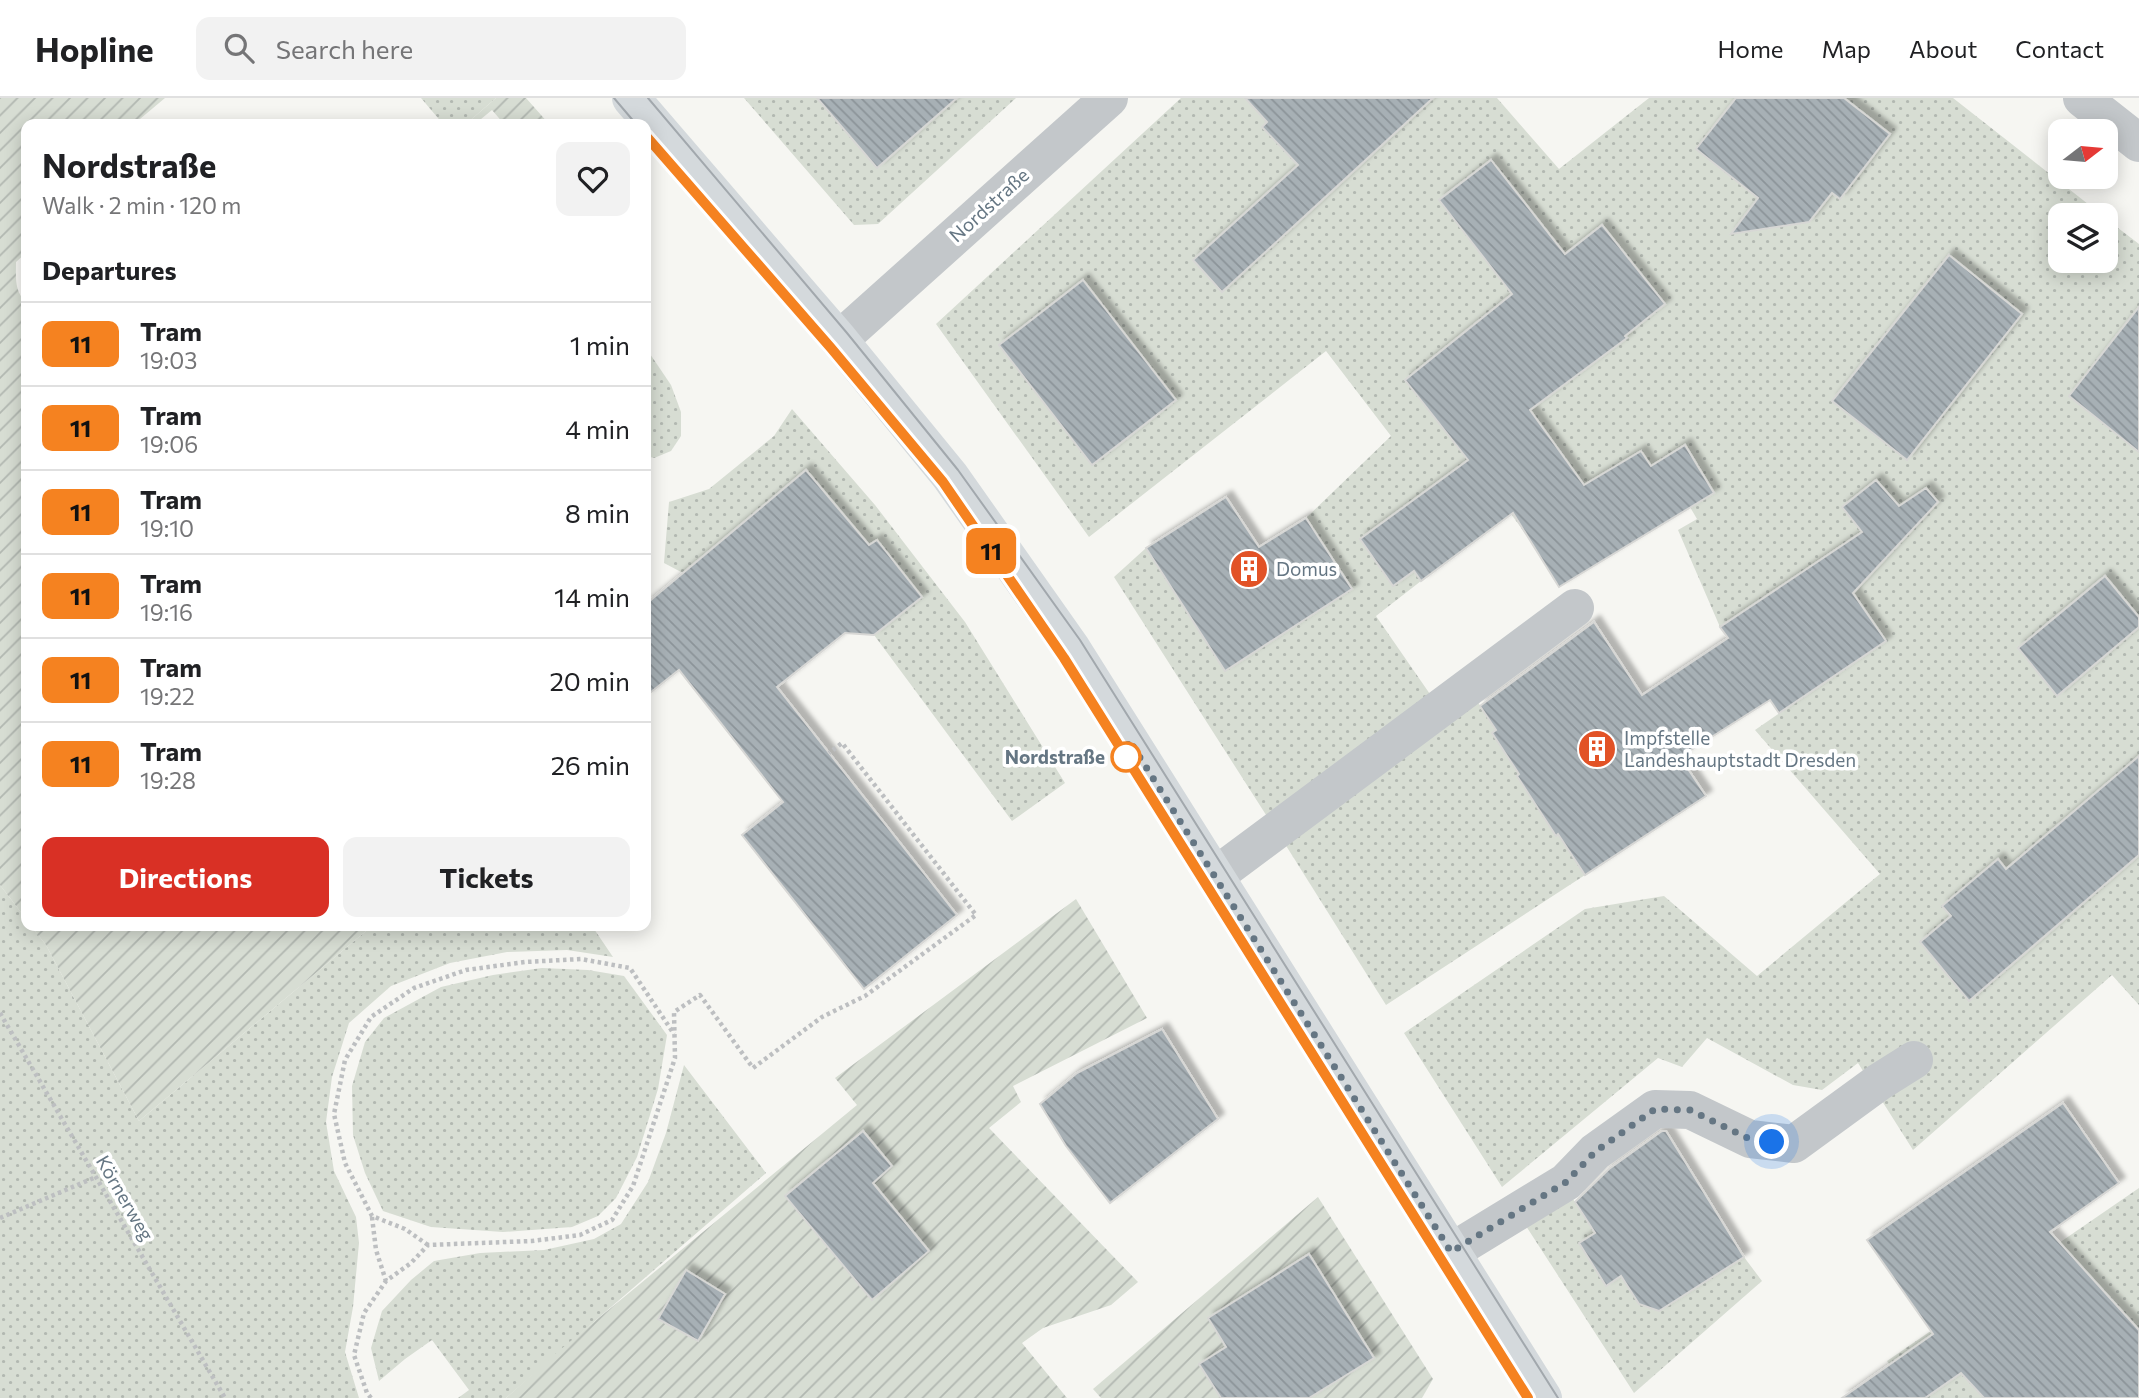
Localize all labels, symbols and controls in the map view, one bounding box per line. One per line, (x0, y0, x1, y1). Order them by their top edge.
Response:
search box (196, 17, 686, 80)
text: Hopline (35, 28, 154, 69)
icon: search (220, 29, 258, 67)
text: Search here (276, 33, 413, 64)
text: Home (1718, 34, 1784, 63)
text: Map (1822, 34, 1871, 63)
text: About (1909, 34, 1977, 63)
text: Contact (2015, 34, 2104, 63)
north arrow (2048, 119, 2118, 189)
map controls (2048, 119, 2118, 273)
button: heart (556, 142, 630, 216)
text: Nordstraße (42, 144, 216, 185)
street label: Nordstraße (944, 163, 1033, 246)
text: Walk · 2 min · 120 m (42, 191, 241, 219)
button: layers (2048, 203, 2118, 273)
text: Departures (42, 254, 177, 285)
text: Tram (140, 315, 202, 346)
text: 11 (70, 329, 91, 358)
text: 1 min (570, 329, 630, 360)
text: 19:03 (140, 346, 197, 374)
text: Tram (140, 399, 202, 430)
text: 11 (70, 413, 91, 442)
text: 4 min (565, 413, 630, 444)
text: 19:06 (140, 430, 198, 458)
text: Tram (140, 483, 202, 514)
text: 11 (70, 497, 91, 526)
text: 8 min (565, 497, 630, 528)
text: 19:10 (140, 514, 194, 542)
line badge: 11 (960, 528, 1023, 574)
text: 11 (980, 536, 1002, 565)
building icon: Domus (1228, 548, 1270, 590)
place label: Domus (1276, 557, 1337, 580)
text: Tram (140, 567, 202, 598)
text: 11 (70, 581, 91, 610)
text: 14 min (554, 581, 630, 612)
text: 19:16 (140, 598, 193, 626)
text: Tram (140, 651, 202, 682)
text: 11 (70, 665, 91, 694)
text: 20 min (549, 665, 630, 696)
text: 19:22 (140, 682, 195, 710)
place label: Impfstelle Landeshauptstadt Dresden (1624, 726, 1856, 771)
building icon: Impfstelle Landeshauptstadt Dresden (1576, 728, 1618, 770)
text: Tram (140, 735, 202, 766)
marker: Nordstraße (1111, 742, 1141, 772)
place label: Nordstraße (1005, 745, 1105, 768)
text: 11 (70, 749, 91, 778)
text: 26 min (551, 749, 630, 780)
text: 19:28 (140, 766, 196, 794)
button: Directions (42, 837, 329, 917)
button: Tickets (343, 837, 630, 917)
your location (1754, 1124, 1789, 1159)
street label: Körnerweg (92, 1151, 159, 1245)

